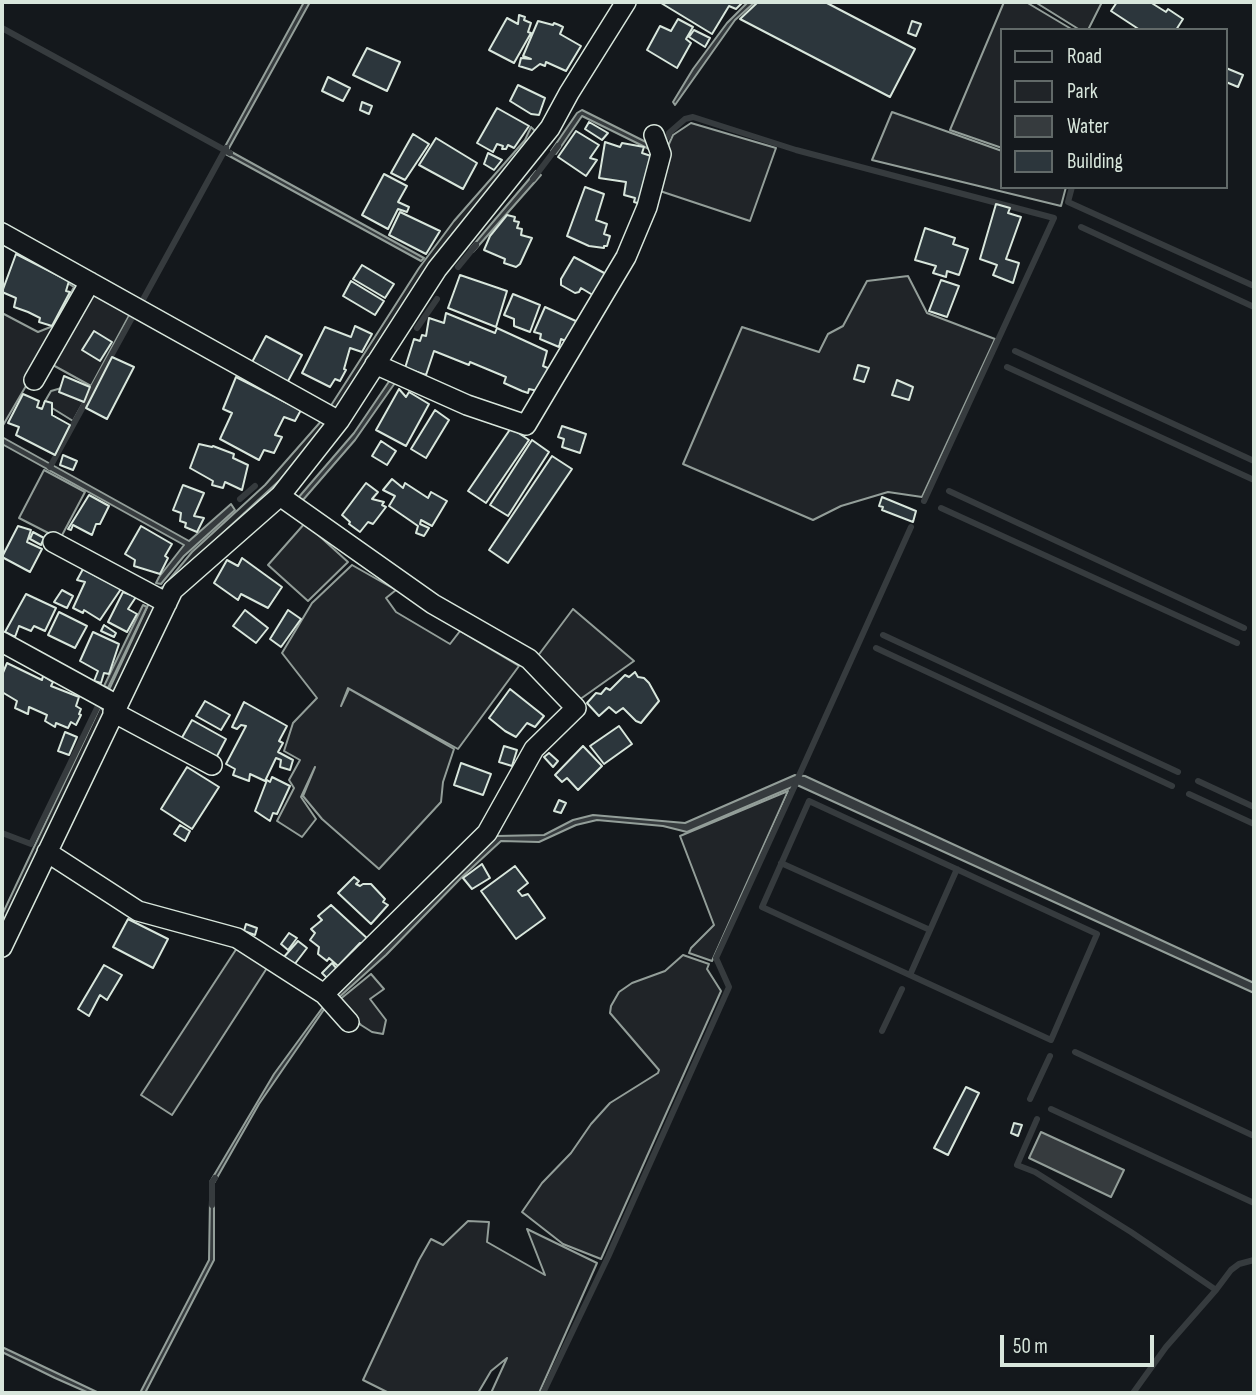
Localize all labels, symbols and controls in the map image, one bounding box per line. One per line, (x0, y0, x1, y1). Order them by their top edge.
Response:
legend (1000, 28, 1228, 189)
text: Road (1067, 44, 1102, 69)
text: Park (1067, 79, 1098, 104)
text: Water (1067, 114, 1109, 139)
text: Building (1067, 149, 1123, 174)
scale bar (1004, 1322, 1158, 1366)
text: 50 m (1013, 1334, 1048, 1359)

